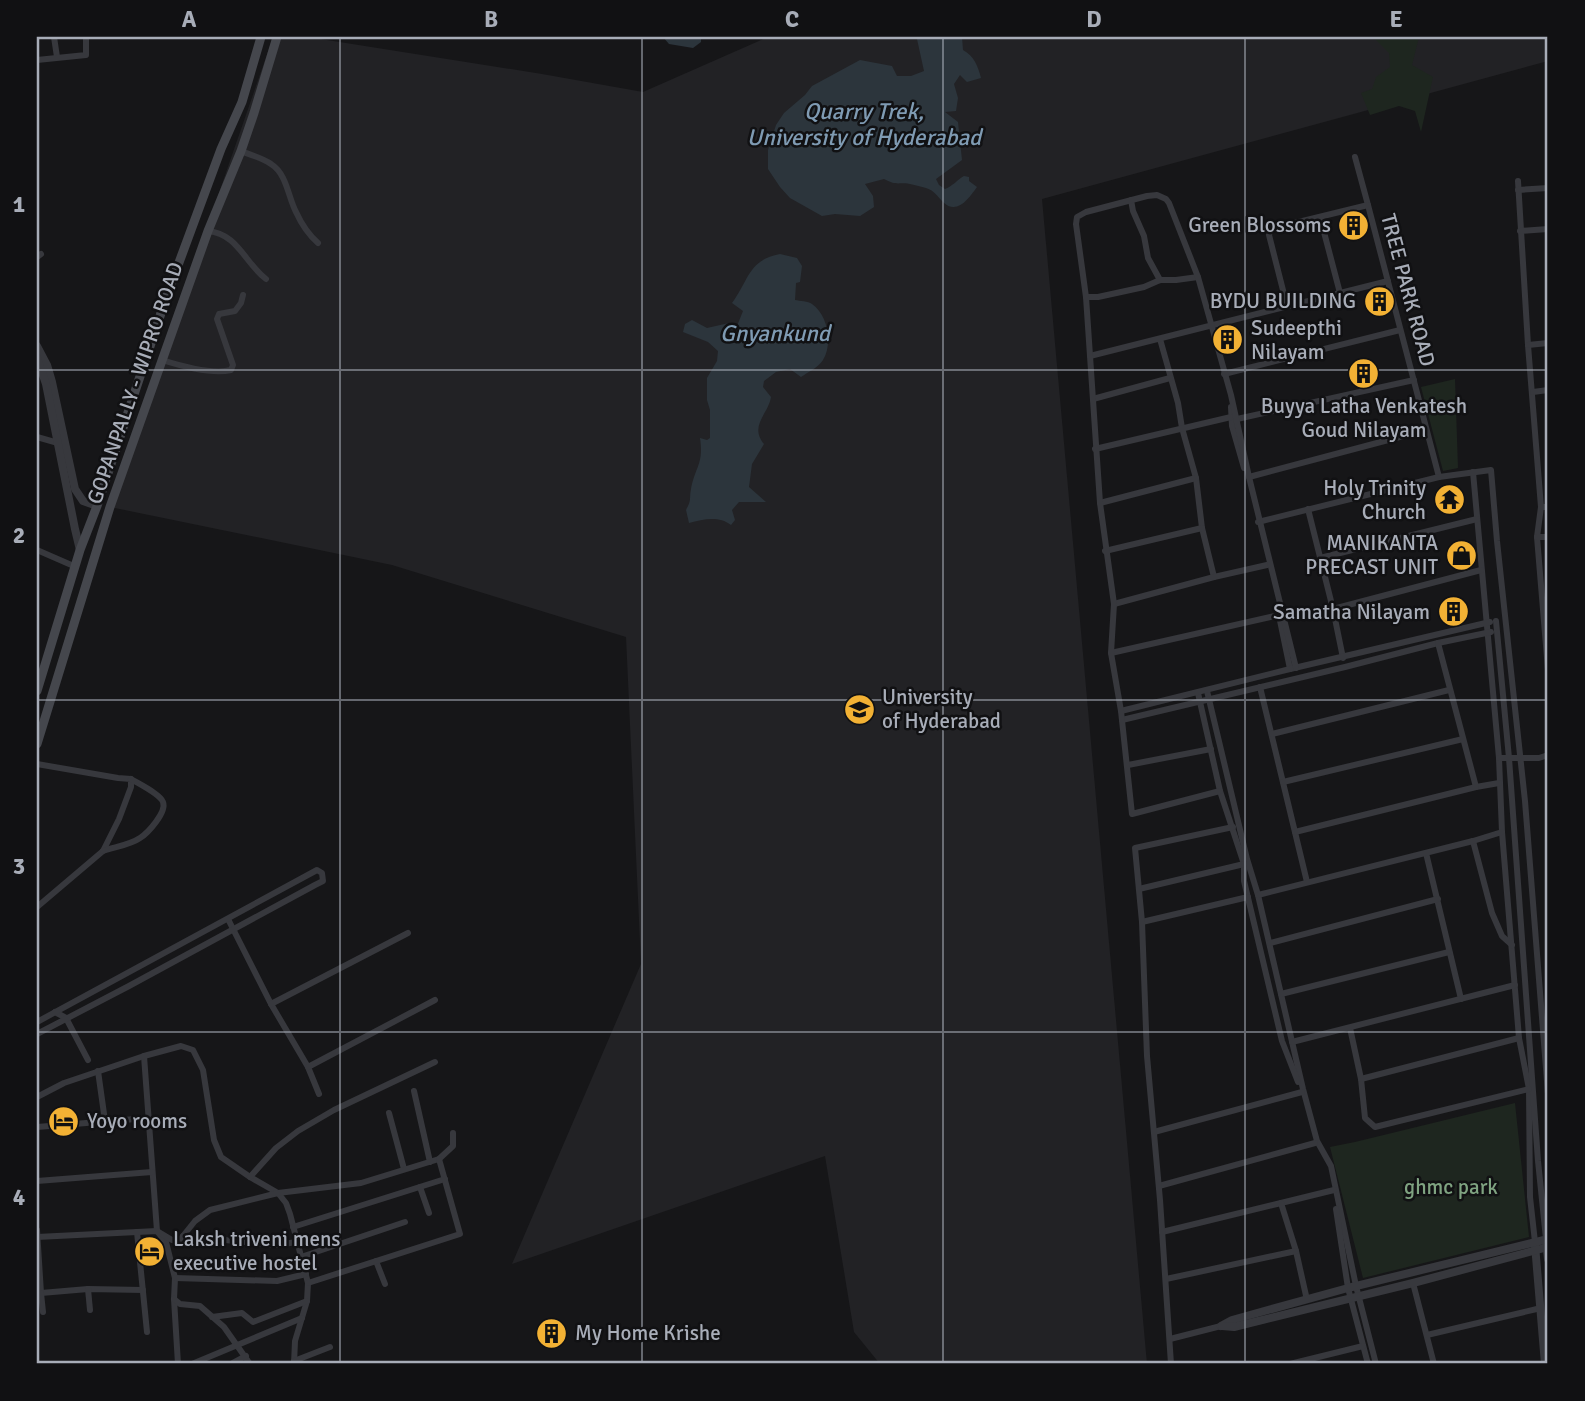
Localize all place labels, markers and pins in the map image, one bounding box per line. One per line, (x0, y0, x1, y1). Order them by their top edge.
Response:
building icon: Green Blossoms (1337, 208, 1371, 242)
place label: Green Blossoms (1188, 212, 1331, 238)
building icon: BYDU BUILDING (1362, 284, 1396, 318)
place label: BYDU BUILDING (1210, 288, 1356, 314)
place label: Sudeepthi Nilayam (1251, 315, 1342, 365)
building icon: Sudeepthi Nilayam (1211, 323, 1245, 357)
building icon: Buyya Latha Venkatesh Goud Nilayam (1347, 357, 1381, 391)
place label: Buyya Latha Venkatesh Goud Nilayam (1261, 393, 1467, 443)
place label: Holy Trinity Church (1323, 475, 1426, 525)
temple icon: Holy Trinity Church (1432, 483, 1466, 517)
place label: MANIKANTA PRECAST UNIT (1305, 530, 1439, 580)
shop icon: MANIKANTA PRECAST UNIT (1444, 538, 1478, 572)
building icon: Samatha Nilayam (1436, 595, 1470, 629)
place label: Samatha Nilayam (1273, 599, 1430, 625)
place label: University of Hyderabad (882, 684, 1001, 734)
school or university icon: University of Hyderabad (842, 692, 876, 726)
hotel icon: Yoyo rooms (47, 1104, 81, 1138)
place label: Yoyo rooms (87, 1108, 187, 1134)
place label: Laksh triveni mens executive hostel (173, 1226, 341, 1276)
hotel icon: Laksh triveni mens executive hostel (133, 1234, 167, 1268)
building icon: My Home Krishe (535, 1316, 569, 1350)
place label: My Home Krishe (575, 1320, 721, 1346)

